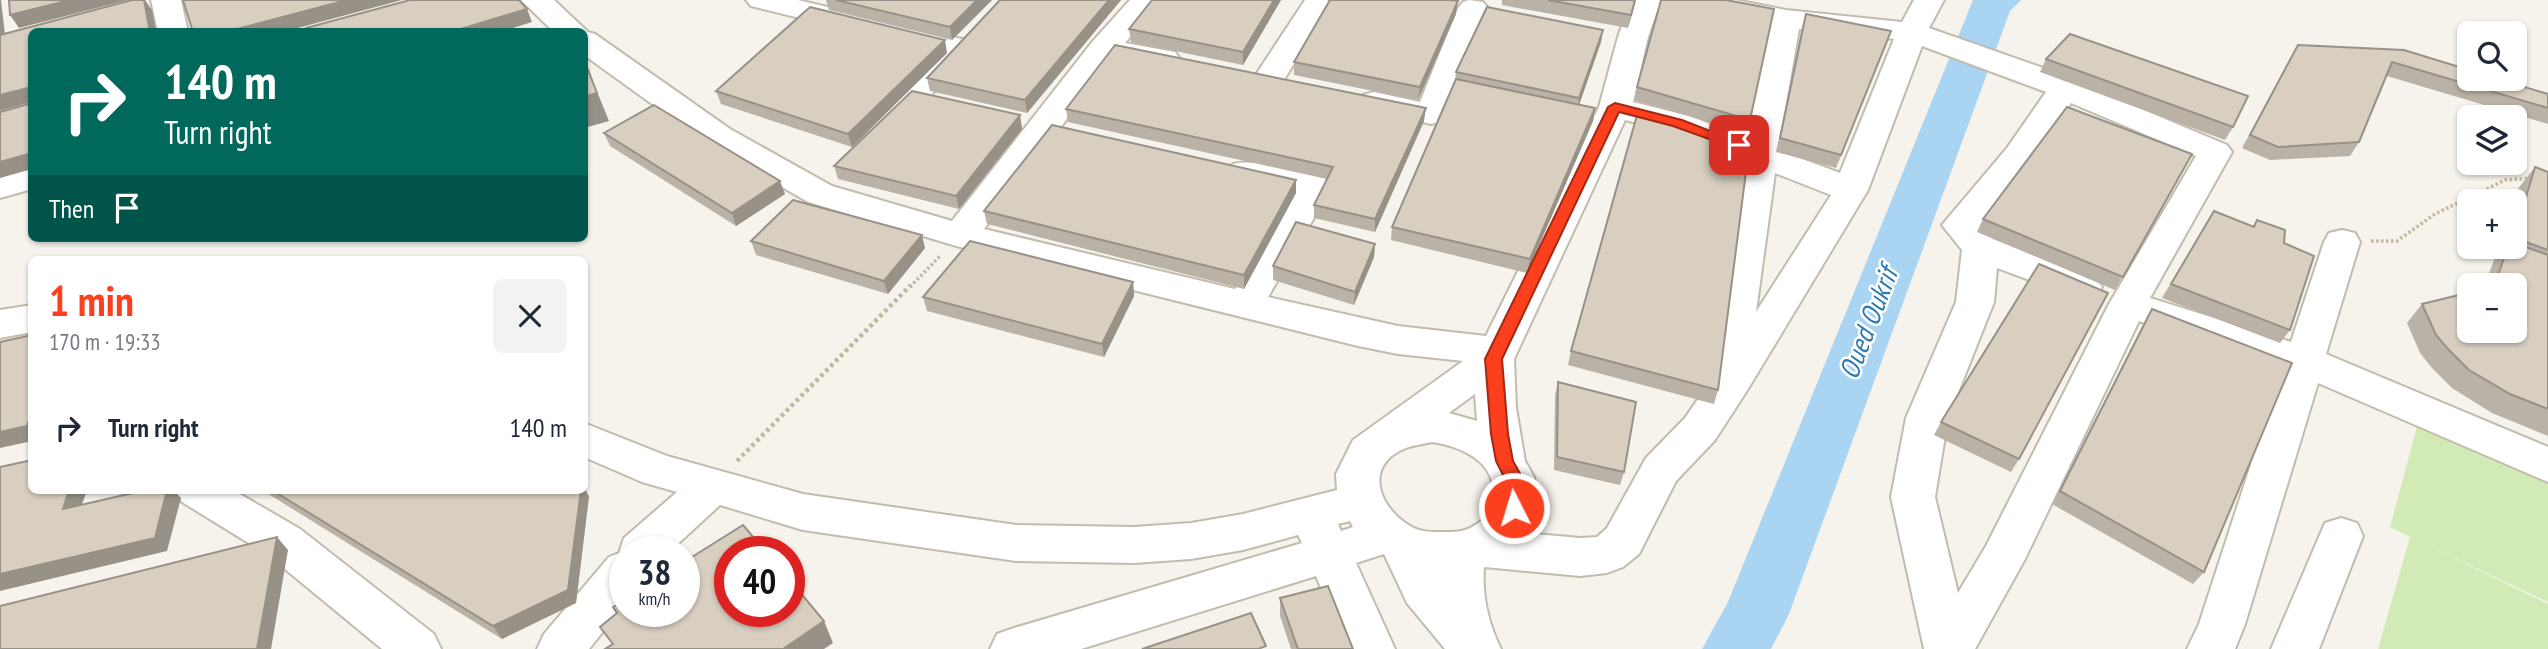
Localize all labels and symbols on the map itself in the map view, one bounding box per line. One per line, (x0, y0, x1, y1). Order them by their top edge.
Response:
pin (1709, 115, 1769, 175)
water label: Oued Oukrif (1829, 256, 1908, 384)
position arrow (1477, 471, 1551, 545)
speed limit sign: 40 (714, 536, 805, 627)

